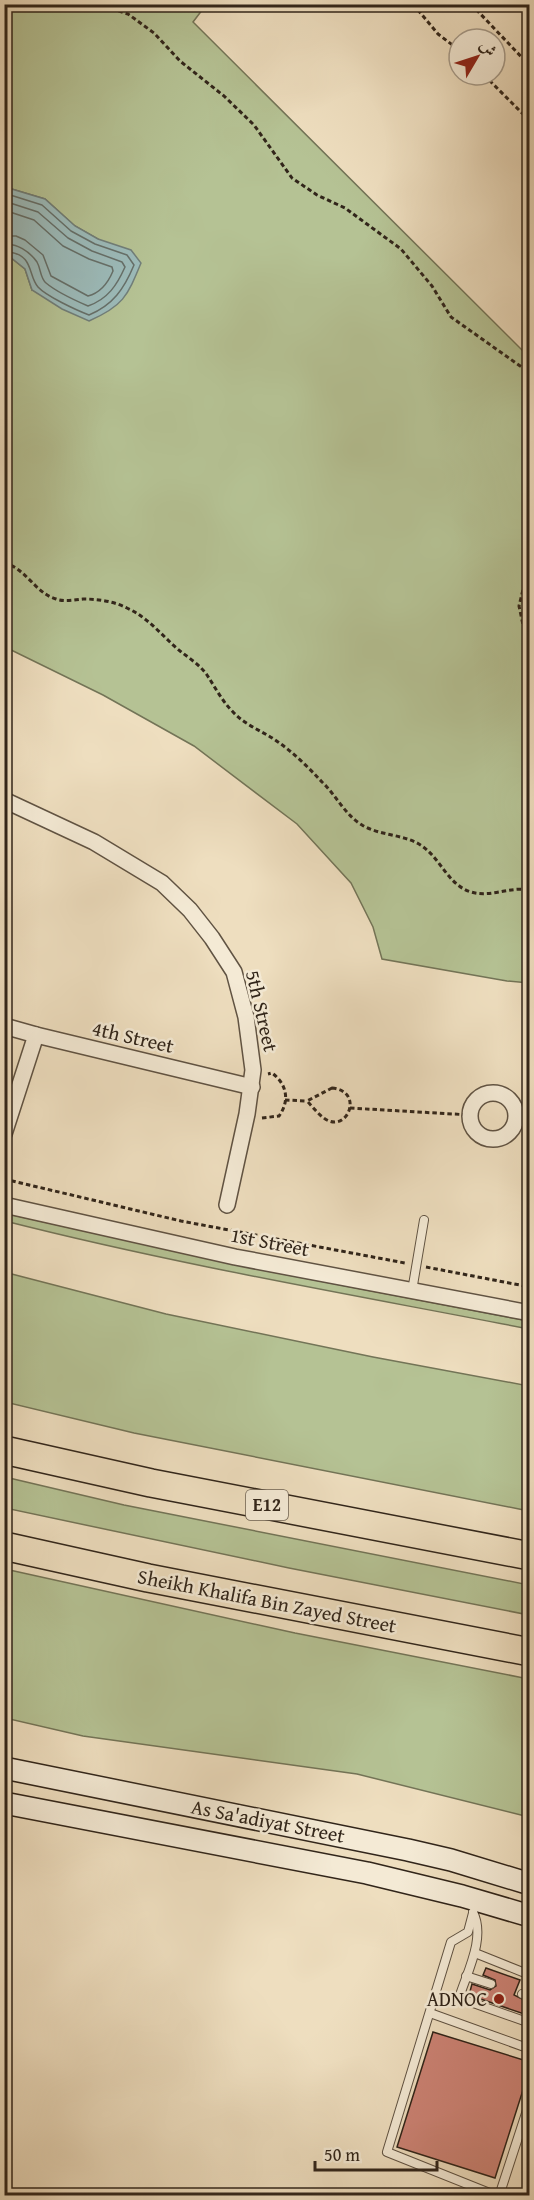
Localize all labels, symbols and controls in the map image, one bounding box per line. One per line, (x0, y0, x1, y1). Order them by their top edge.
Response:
north arrow (447, 27, 507, 87)
text: ش (474, 34, 503, 61)
street label: 5th Street (239, 967, 286, 1055)
street label: 4th Street (89, 1013, 177, 1060)
street label: 1st Street (228, 1220, 312, 1263)
road number: E12 (246, 1490, 288, 1520)
street label: Sheikh Khalifa Bin Zayed Street (135, 1561, 399, 1640)
street label: As Sa'adiyat Street (189, 1791, 347, 1850)
place label: ADNOC (427, 1984, 487, 2013)
marker: ADNOC (492, 1992, 506, 2006)
scale bar (315, 2134, 436, 2172)
text: 50 m (324, 2141, 360, 2168)

